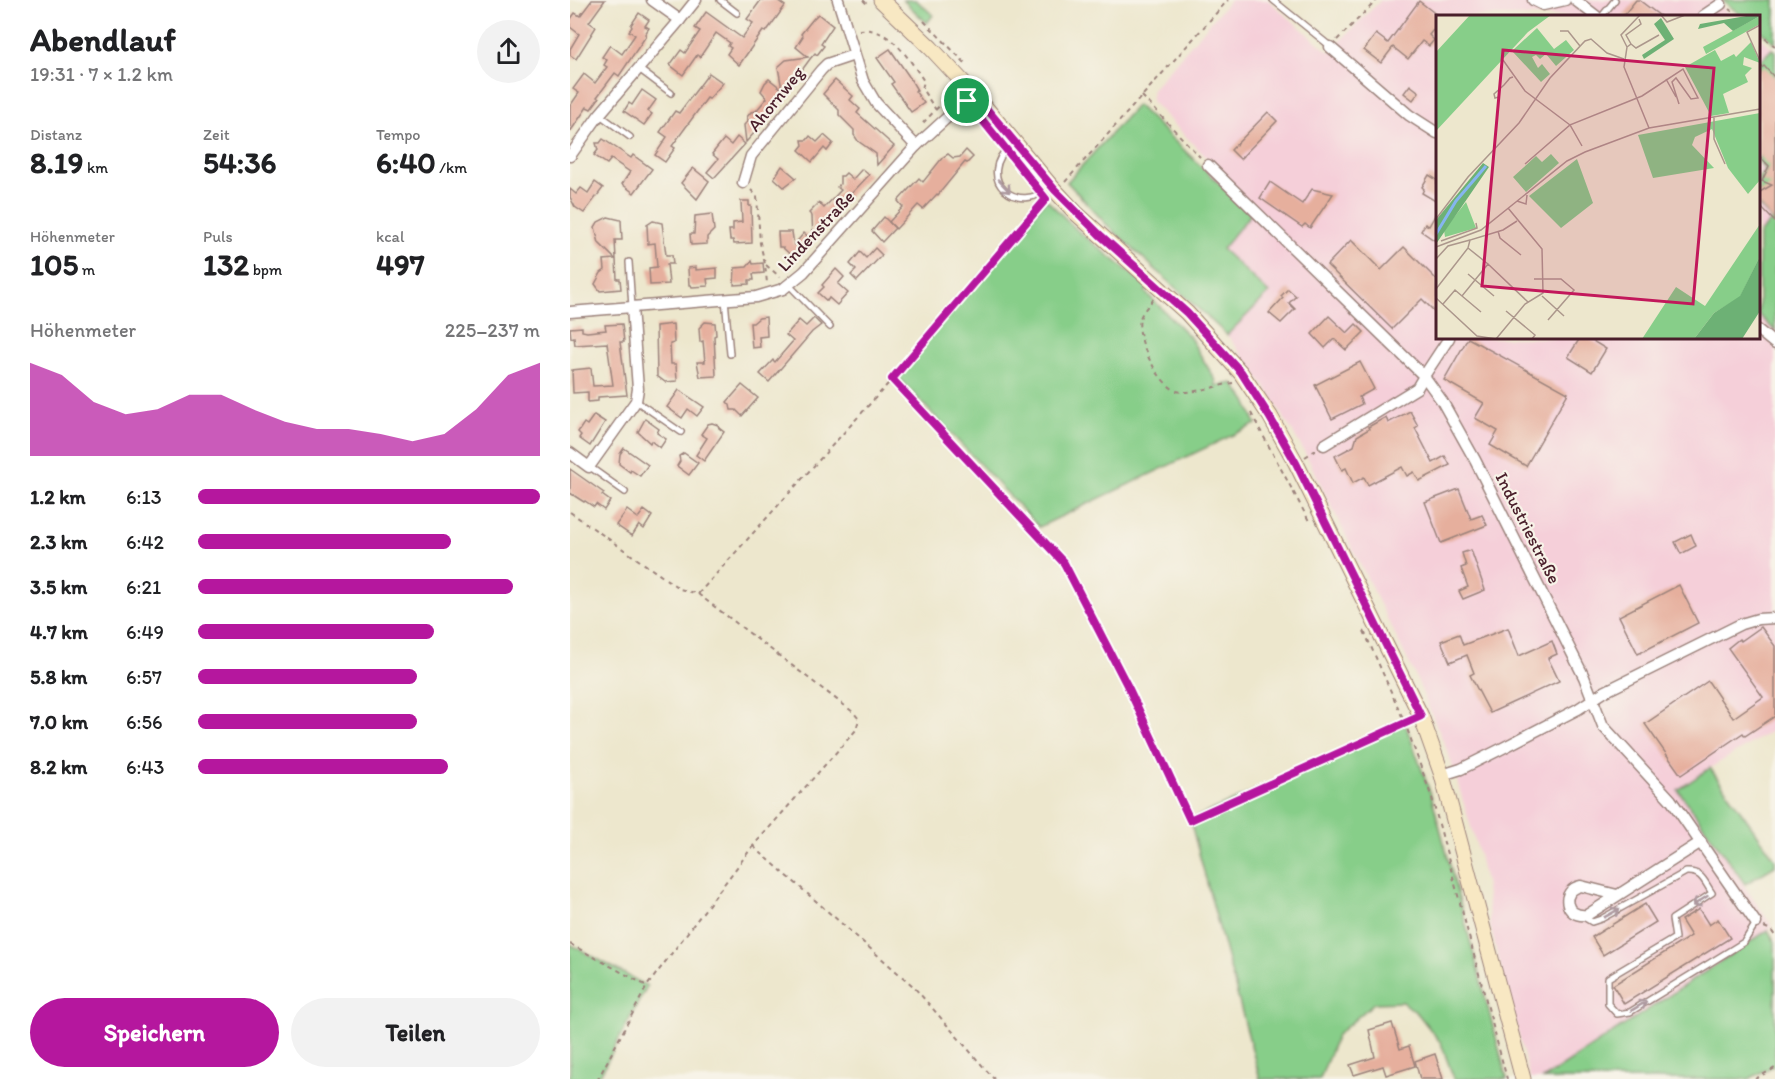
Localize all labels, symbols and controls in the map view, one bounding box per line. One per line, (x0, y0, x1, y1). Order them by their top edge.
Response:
inset map (1436, 15, 1760, 339)
text: Abendlauf (30, 20, 176, 59)
button: share (477, 20, 540, 83)
street label: Ahornweg (743, 61, 809, 136)
text: 19:31 · 7 × 1.2 km (30, 62, 173, 86)
pin (941, 75, 992, 126)
icon: arrive (950, 84, 983, 117)
text: Distanz (30, 125, 82, 144)
text: Zeit (203, 125, 230, 144)
text: Tempo (376, 125, 421, 144)
text: 8.19 (30, 144, 83, 181)
text: 54:36 (203, 144, 276, 181)
text: 6:40 (376, 144, 436, 181)
text: km (83, 158, 108, 177)
text: /km (436, 158, 467, 177)
one-way arrow (997, 179, 1011, 194)
street label: Lindenstraße (773, 186, 859, 276)
text: Höhenmeter (30, 227, 115, 246)
text: Puls (203, 227, 233, 246)
text: kcal (376, 227, 404, 246)
text: 105 (30, 246, 78, 283)
text: 132 (203, 246, 249, 283)
text: 497 (376, 246, 425, 283)
text: m (78, 260, 95, 279)
text: bpm (249, 260, 282, 279)
text: Höhenmeter (30, 318, 136, 342)
text: 225–237 m (445, 318, 540, 342)
street label: Industriestraße (1490, 469, 1566, 587)
text: 1.2 km (30, 485, 86, 509)
text: 6:13 (126, 485, 162, 509)
text: 2.3 km (30, 530, 87, 554)
text: 6:42 (126, 530, 164, 554)
text: 3.5 km (30, 575, 87, 599)
text: 6:21 (126, 575, 161, 599)
text: 4.7 km (30, 620, 88, 644)
text: 6:49 (126, 620, 164, 644)
text: 5.8 km (30, 665, 87, 689)
text: 6:57 (126, 665, 162, 689)
text: 7.0 km (30, 710, 88, 734)
text: 6:56 (126, 710, 163, 734)
text: 8.2 km (30, 755, 87, 779)
text: 6:43 (126, 755, 164, 779)
one-way arrow (1691, 894, 1708, 907)
one-way arrow (1603, 907, 1621, 918)
button: Speichern (30, 998, 279, 1067)
button: Teilen (291, 998, 540, 1067)
one-way arrow (1630, 1000, 1647, 1012)

